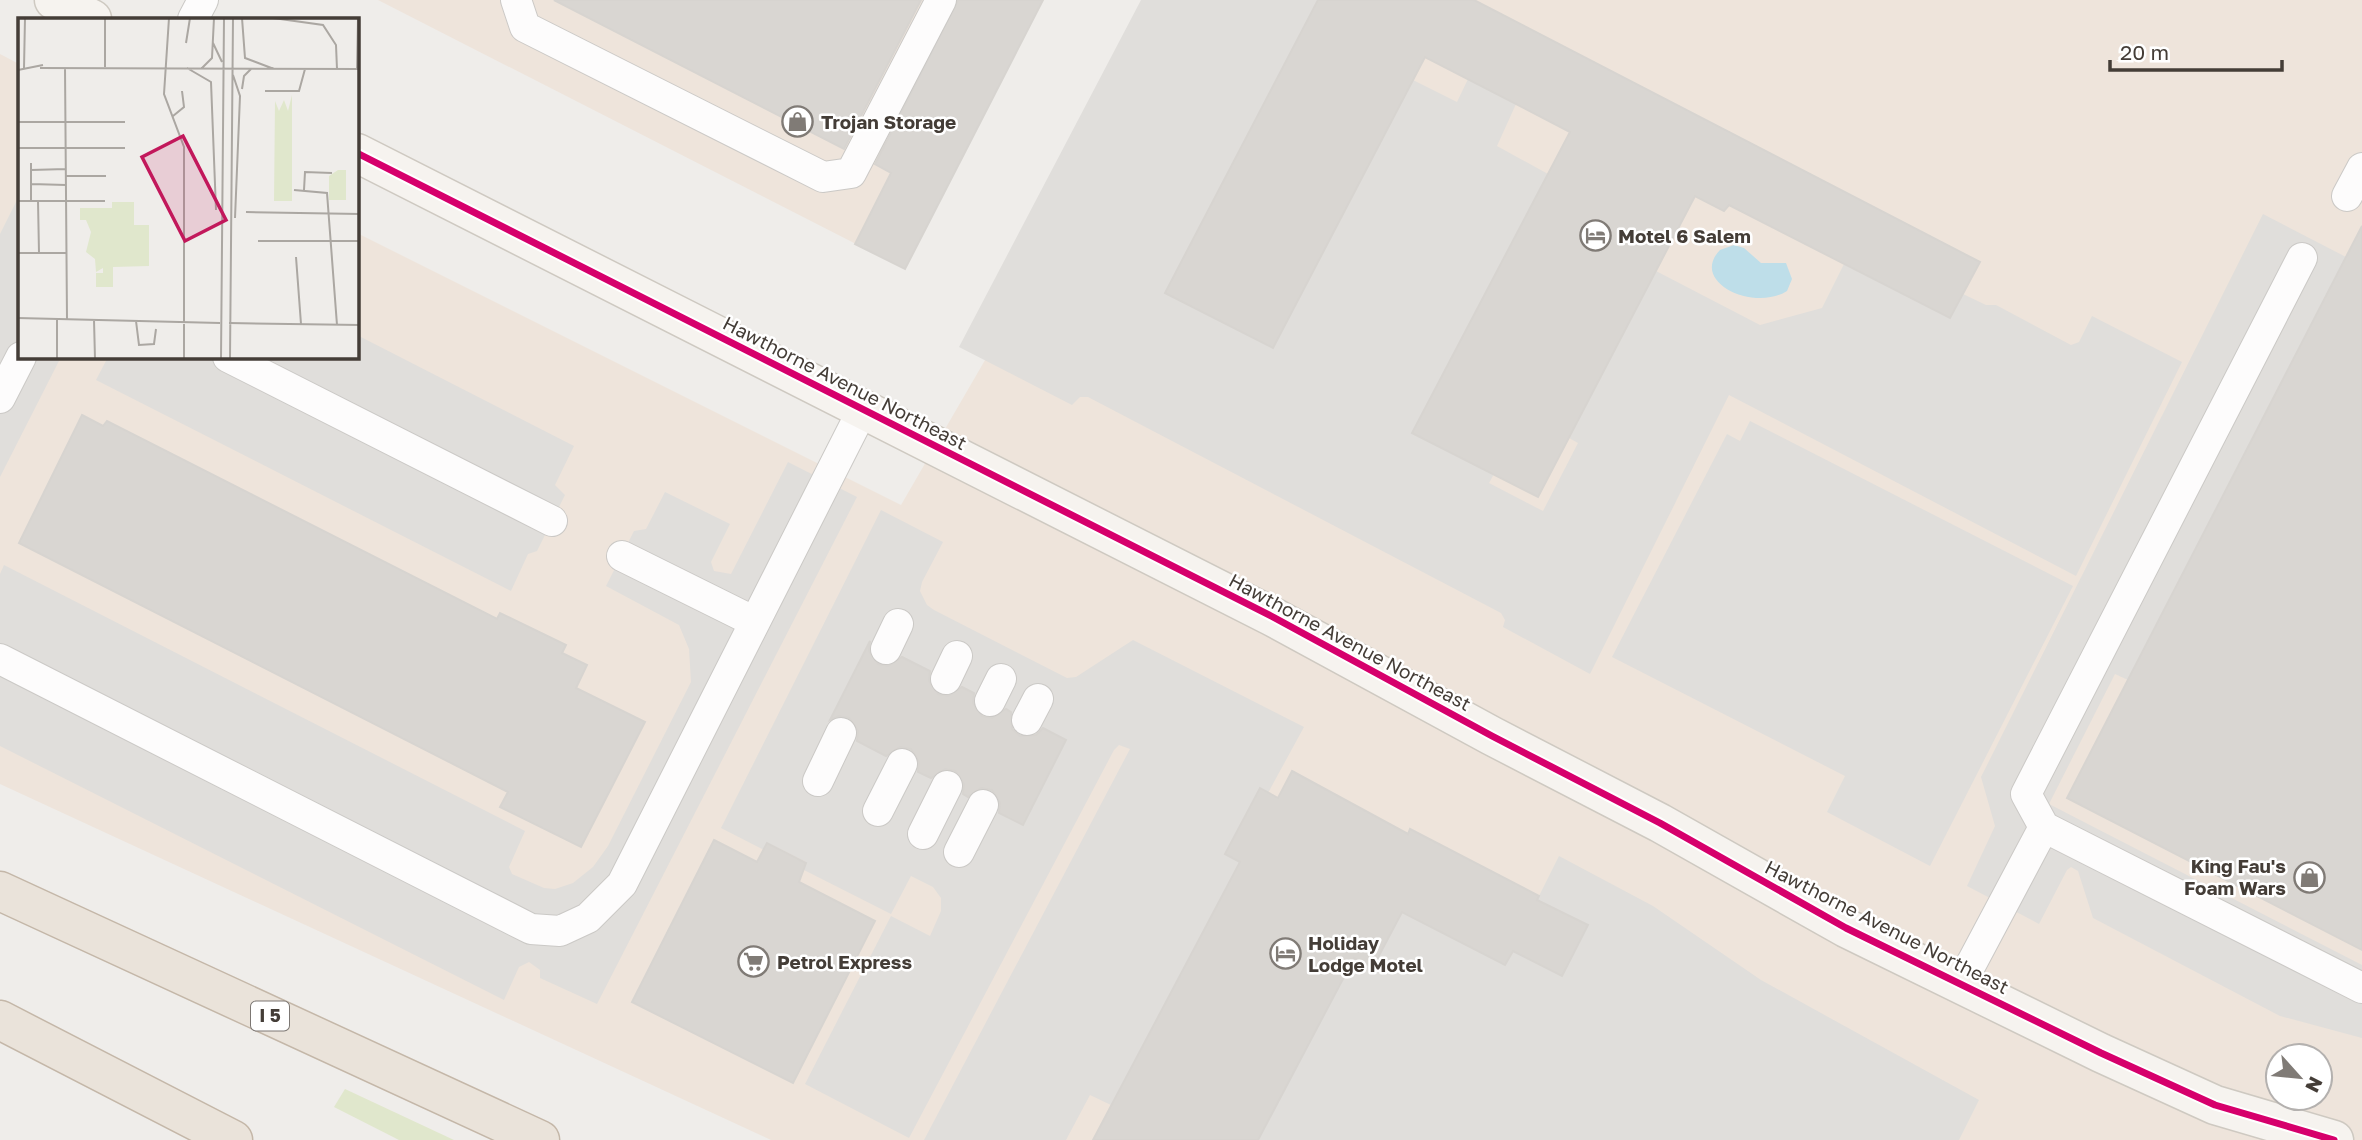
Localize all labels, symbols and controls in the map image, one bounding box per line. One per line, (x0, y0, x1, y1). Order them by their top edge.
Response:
inset map (18, 18, 359, 359)
scale bar (2110, 28, 2282, 72)
text: 20 m (2120, 39, 2169, 65)
shop icon: Trojan Storage (781, 105, 815, 139)
place label: Trojan Storage (821, 110, 956, 133)
hotel icon: Motel 6 Salem (1578, 219, 1612, 253)
place label: Motel 6 Salem (1618, 224, 1751, 247)
street label: Hawthorne Avenue Northeast (720, 311, 971, 454)
street label: Hawthorne Avenue Northeast (1225, 568, 1475, 715)
place label: King Fau's Foam Wars (2184, 854, 2286, 899)
street label: Hawthorne Avenue Northeast (1762, 855, 2013, 998)
shop icon: King Fau's Foam Wars (2292, 860, 2326, 894)
place label: Holiday Lodge Motel (1308, 931, 1423, 976)
hotel icon: Holiday Lodge Motel (1268, 937, 1302, 971)
supermarket icon: Petrol Express (737, 945, 771, 979)
place label: Petrol Express (777, 950, 912, 973)
road number: I 5 (251, 1001, 289, 1030)
north arrow (2264, 1042, 2334, 1112)
text: N (2301, 1073, 2328, 1097)

